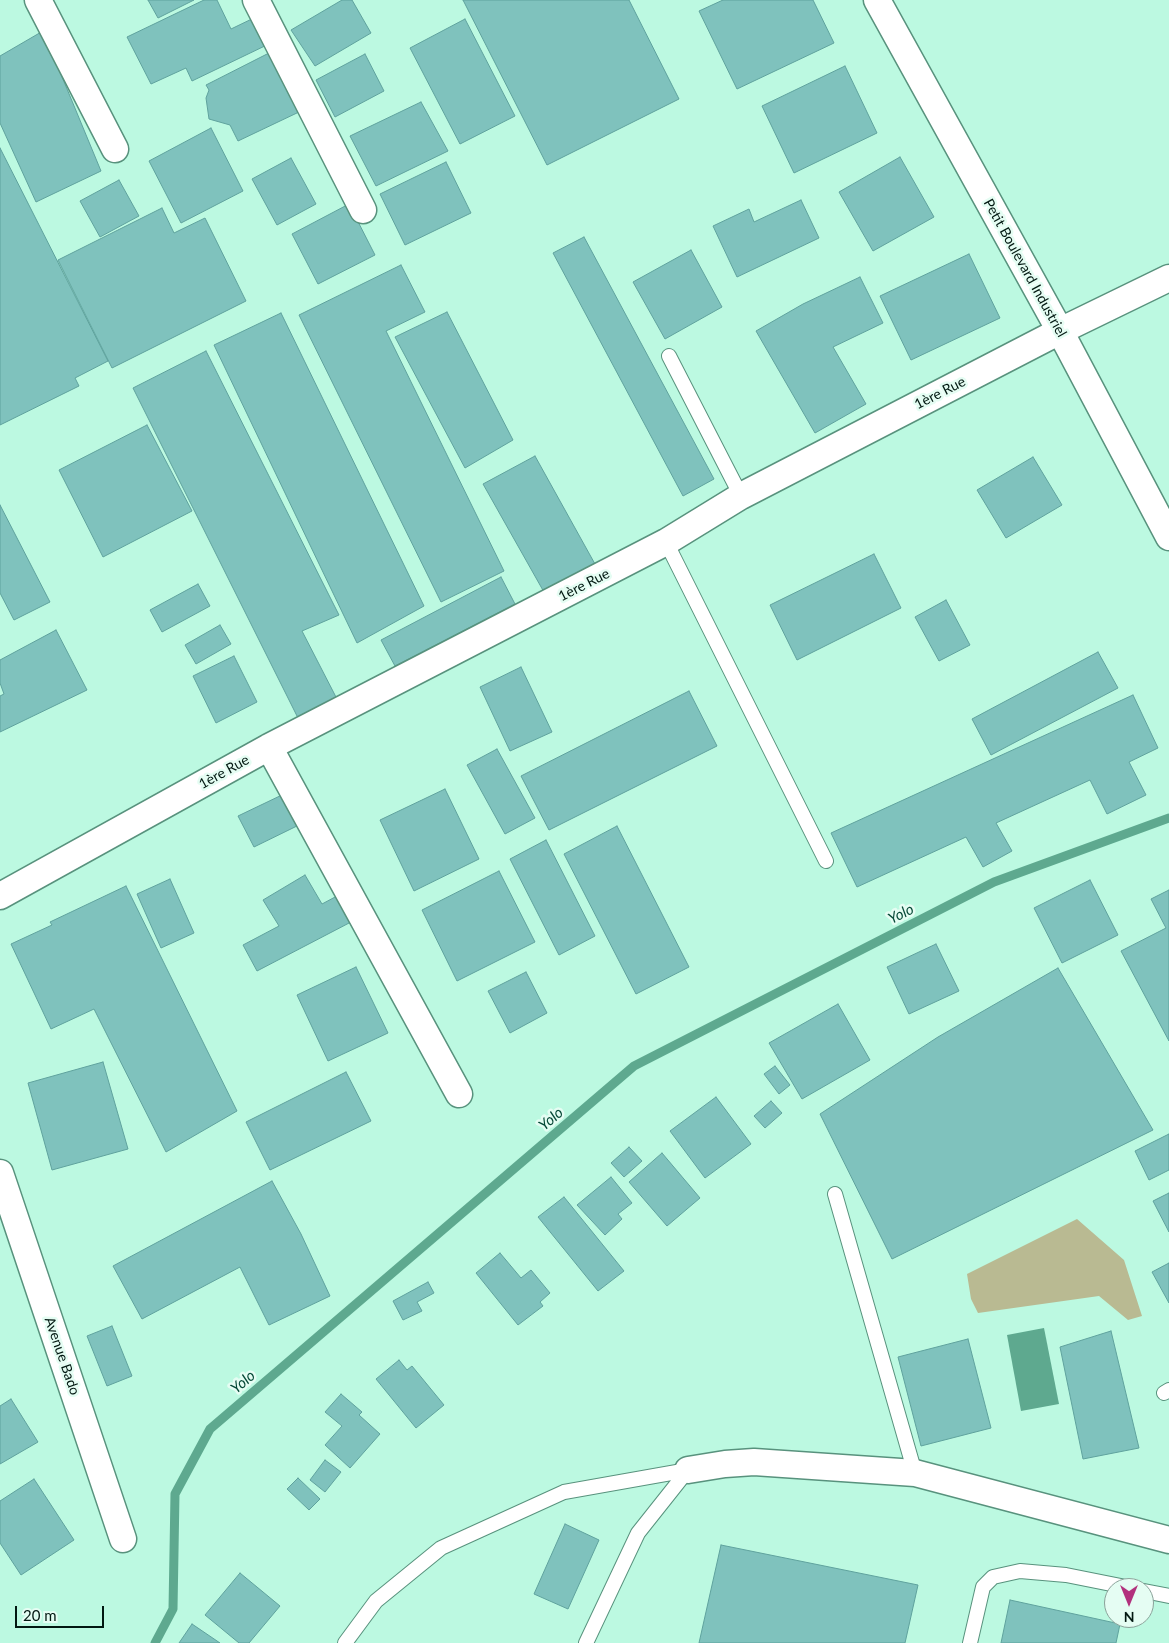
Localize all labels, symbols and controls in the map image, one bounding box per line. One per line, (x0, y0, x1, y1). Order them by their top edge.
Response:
street label: Petit Boulevard Industriel (980, 196, 1070, 340)
street label: 1ère Rue (912, 373, 968, 413)
street label: 1ère Rue (556, 565, 612, 605)
street label: 1ère Rue (196, 751, 252, 793)
water label: Yolo (885, 900, 917, 928)
water label: Yolo (535, 1104, 567, 1134)
street label: Avenue Bado (41, 1315, 83, 1397)
water label: Yolo (227, 1367, 259, 1397)
north arrow (1104, 1578, 1154, 1628)
scale bar (18, 1596, 106, 1628)
text: 20 m (23, 1606, 57, 1624)
text: N (1124, 1609, 1134, 1626)

